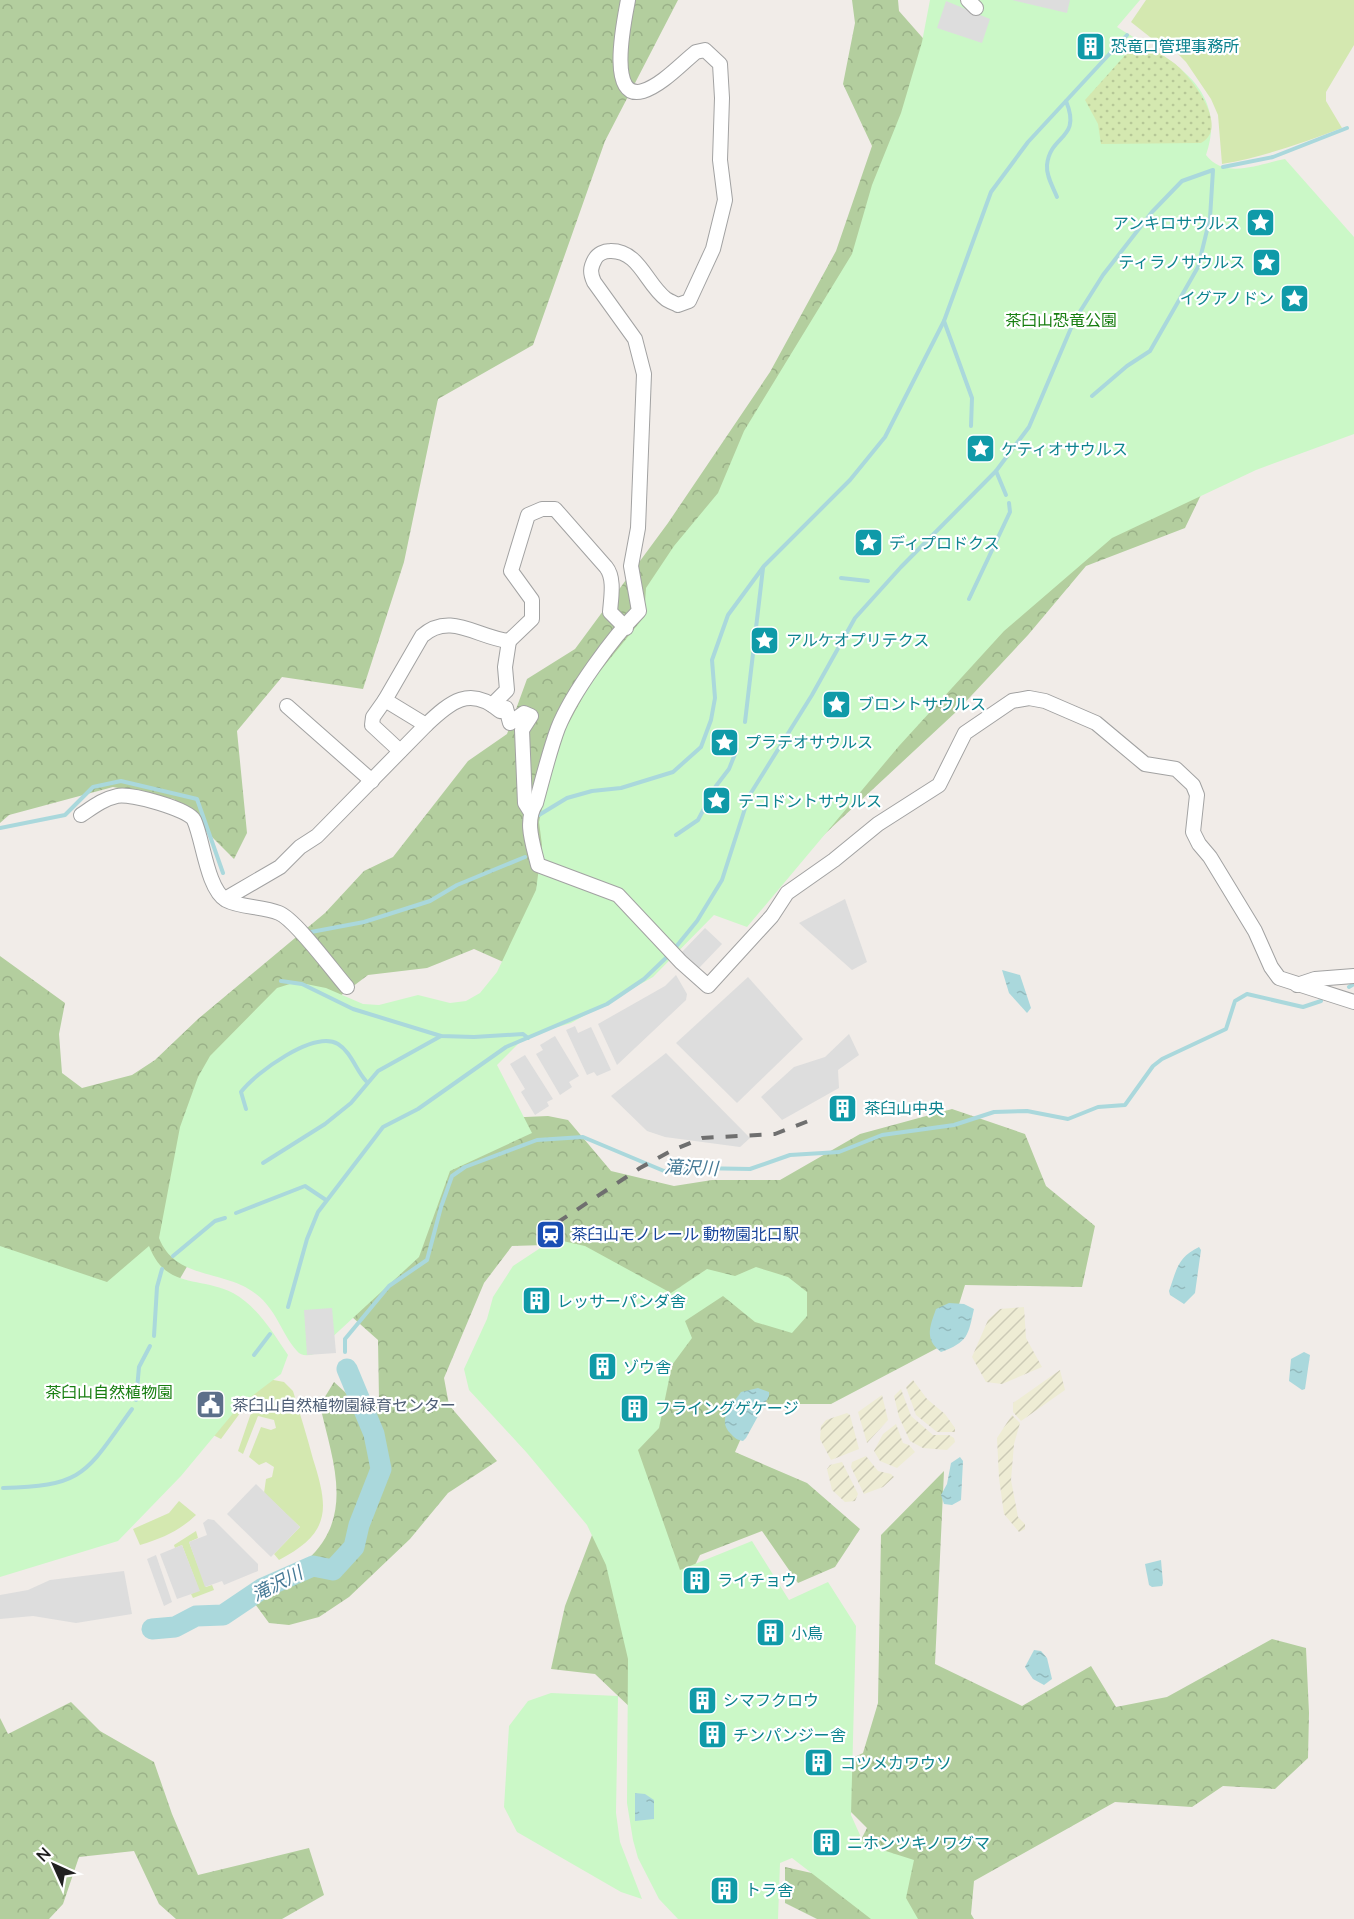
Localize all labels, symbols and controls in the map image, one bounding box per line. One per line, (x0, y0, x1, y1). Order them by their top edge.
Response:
building icon: 恐竜口管理事務所 (1074, 30, 1106, 62)
place label: 恐竜口管理事務所 (1111, 36, 1239, 55)
place icon: アンキロサウルス (1245, 207, 1277, 239)
place label: アンキロサウルス (1113, 213, 1240, 232)
place icon: ティラノサウルス (1250, 246, 1282, 278)
place label: ティラノサウルス (1118, 252, 1245, 271)
place icon: イグアノドン (1279, 282, 1311, 314)
place label: イグアノドン (1180, 288, 1274, 307)
park label: 茶臼山恐竜公園 (1005, 310, 1117, 329)
place icon: ケティオサウルス (964, 433, 996, 465)
place label: ケティオサウルス (1001, 439, 1128, 458)
place icon: ディプロドクス (852, 527, 884, 559)
place label: ディプロドクス (889, 533, 999, 552)
place icon: アルケオプリテクス (749, 624, 781, 656)
place label: アルケオプリテクス (786, 630, 929, 649)
place icon: ブロントサウルス (821, 688, 853, 720)
place label: ブロントサウルス (858, 694, 986, 713)
place icon: プラテオサウルス (708, 726, 740, 758)
place label: プラテオサウルス (745, 732, 873, 751)
place icon: テコドントサウルス (701, 785, 733, 817)
place label: テコドントサウルス (738, 791, 882, 810)
building icon: 茶臼山中央 (827, 1092, 859, 1124)
place label: 茶臼山中央 (864, 1098, 944, 1117)
water label: 滝沢川 (664, 1155, 720, 1179)
station icon: 茶臼山モノレール 動物園北口駅 (534, 1218, 566, 1250)
place label: 茶臼山モノレール 動物園北口駅 (571, 1224, 799, 1243)
building icon: レッサーパンダ舎 (520, 1285, 552, 1317)
place label: レッサーパンダ舎 (557, 1291, 686, 1310)
building icon: ゾウ舎 (586, 1351, 618, 1383)
place label: ゾウ舎 (623, 1357, 671, 1376)
park label: 茶臼山自然植物園 (45, 1382, 173, 1401)
public building icon: 茶臼山自然植物園緑育センター (195, 1389, 227, 1421)
building icon: フライングゲケージ (618, 1392, 650, 1424)
place label: 茶臼山自然植物園緑育センター (232, 1395, 456, 1414)
place label: フライングゲケージ (655, 1398, 799, 1417)
water label: 滝沢川 (247, 1560, 307, 1605)
building icon: ライチョウ (680, 1564, 712, 1596)
place label: ライチョウ (717, 1570, 797, 1589)
building icon: 小鳥 (754, 1617, 786, 1649)
place label: 小鳥 (791, 1623, 823, 1642)
building icon: シマフクロウ (686, 1684, 718, 1716)
place label: シマフクロウ (723, 1690, 819, 1709)
building icon: チンパンジー舎 (696, 1719, 728, 1751)
place label: チンパンジー舎 (733, 1725, 846, 1744)
building icon: コツメカワウソ (803, 1747, 835, 1779)
place label: コツメカワウソ (840, 1753, 952, 1772)
building icon: ニホンツキノワグマ (810, 1827, 842, 1859)
place label: ニホンツキノワグマ (847, 1833, 990, 1852)
north arrow (24, 1835, 84, 1895)
text: N (32, 1843, 54, 1865)
building icon: トラ舎 (708, 1874, 740, 1906)
place label: トラ舎 (745, 1880, 793, 1899)

